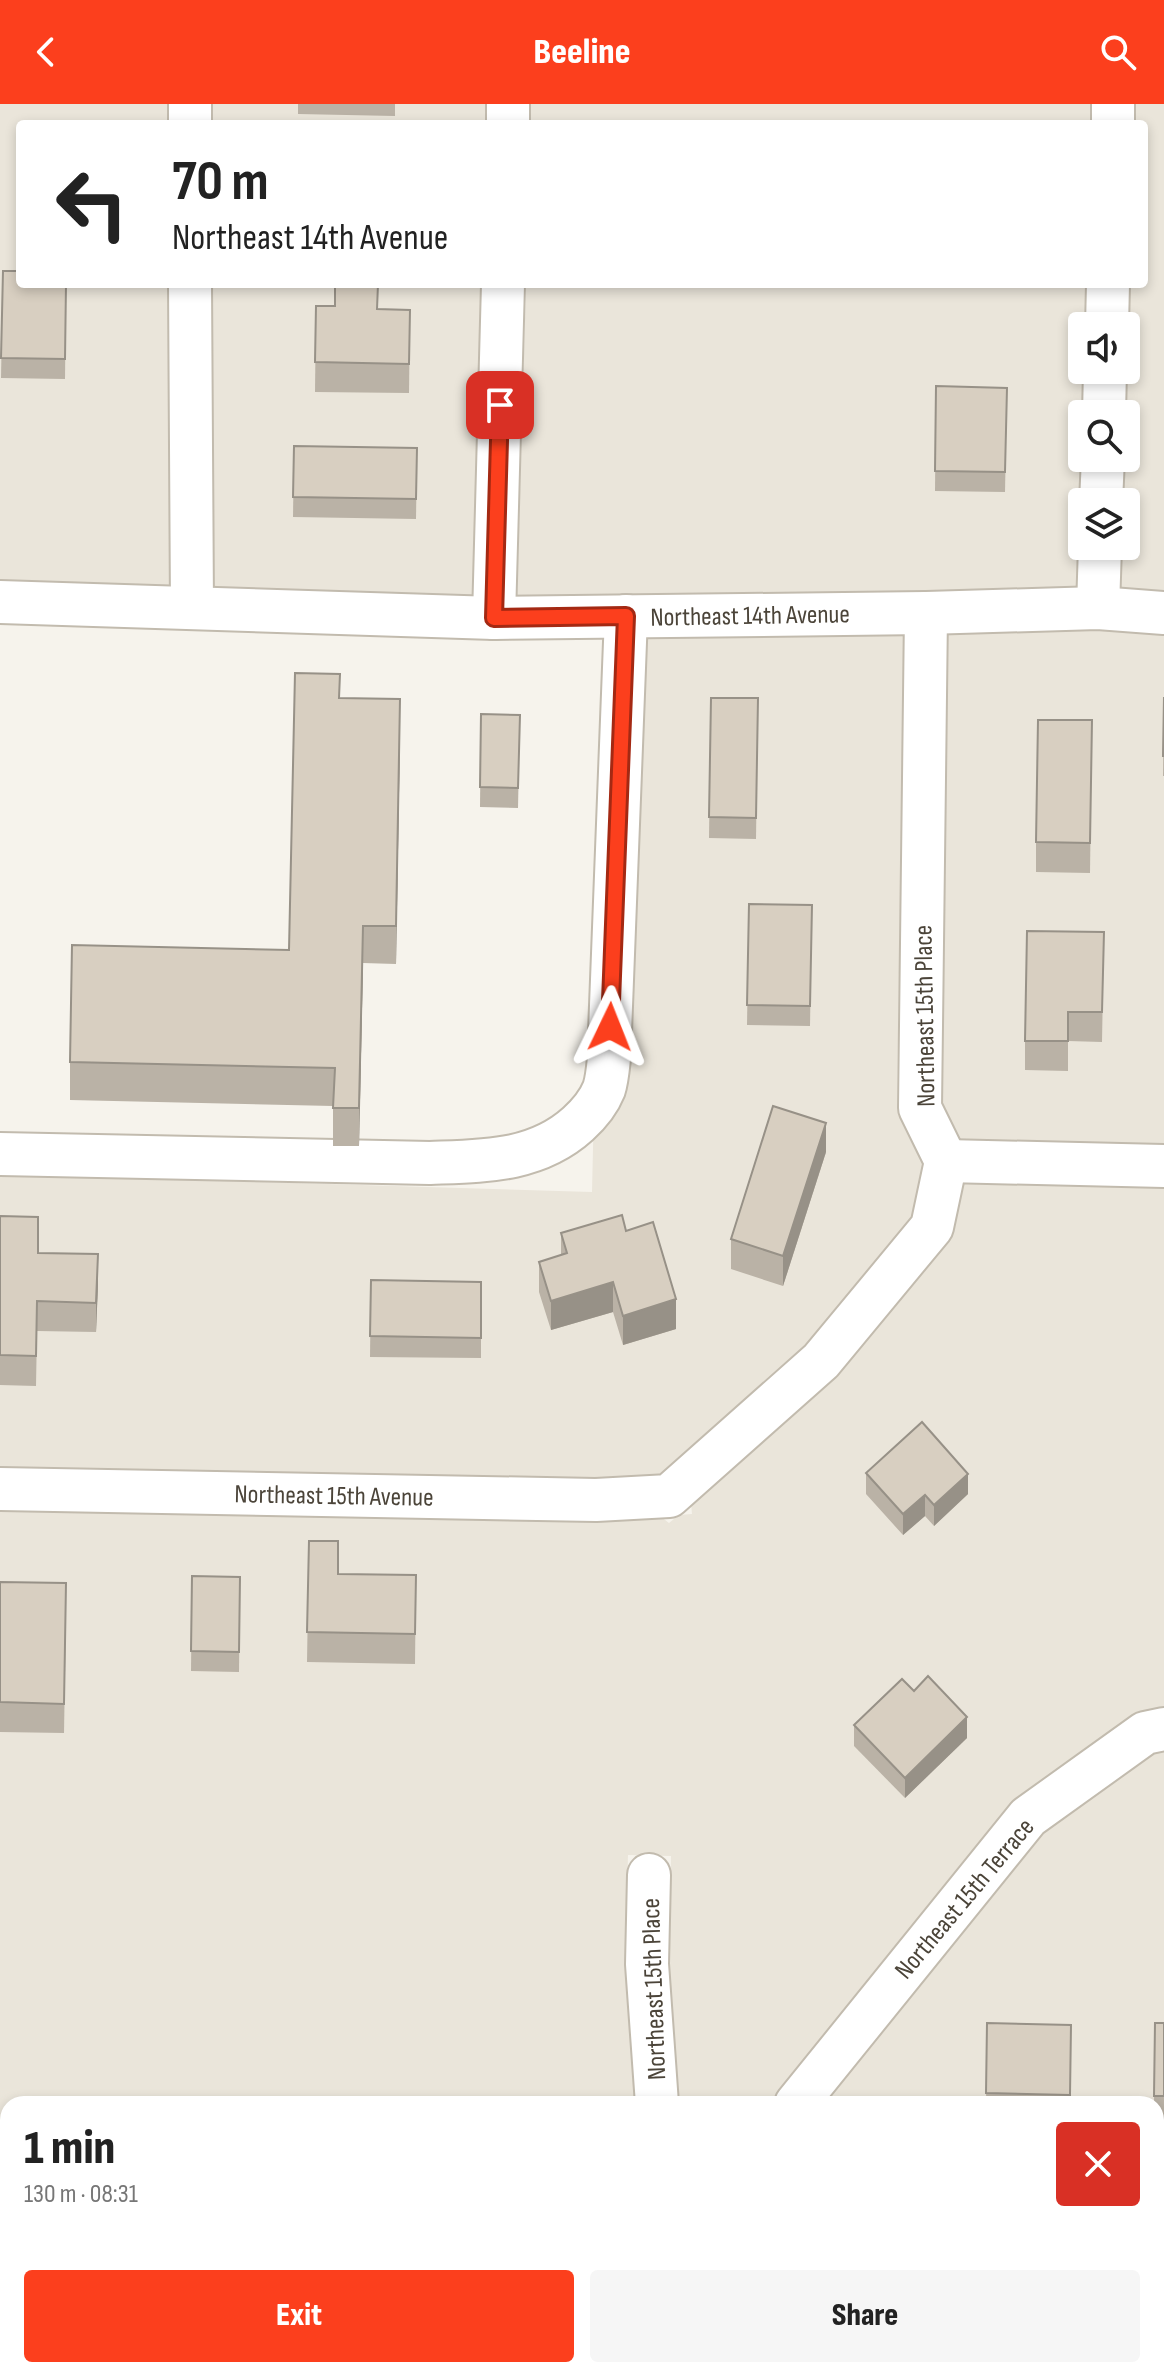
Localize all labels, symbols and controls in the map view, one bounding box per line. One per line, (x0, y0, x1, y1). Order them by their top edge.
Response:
icon: back (24, 30, 68, 74)
icon: search (1096, 30, 1140, 74)
text: Beeline (534, 31, 630, 74)
text: 70 m (172, 149, 269, 216)
icon: left (40, 152, 144, 256)
text: Northeast 14th Avenue (172, 217, 448, 260)
map controls (1068, 312, 1140, 560)
button: sound (1068, 312, 1140, 384)
pin (466, 371, 534, 439)
icon: arrive (478, 383, 522, 427)
button: search (1068, 400, 1140, 472)
button: layers (1068, 488, 1140, 560)
street label: Northeast 14th Avenue (650, 599, 850, 634)
street label: Northeast 15th Place (908, 925, 943, 1107)
position arrow (568, 985, 652, 1069)
street label: Northeast 15th Avenue (234, 1479, 434, 1514)
street label: Northeast 15th Terrace (889, 1812, 1041, 1986)
street label: Northeast 15th Place (636, 1897, 673, 2080)
text: 1 min (24, 2120, 115, 2177)
button: close (1056, 2122, 1140, 2206)
text: 130 m · 08:31 (24, 2179, 138, 2210)
button: Exit (24, 2270, 574, 2362)
button: Share (590, 2270, 1140, 2362)

